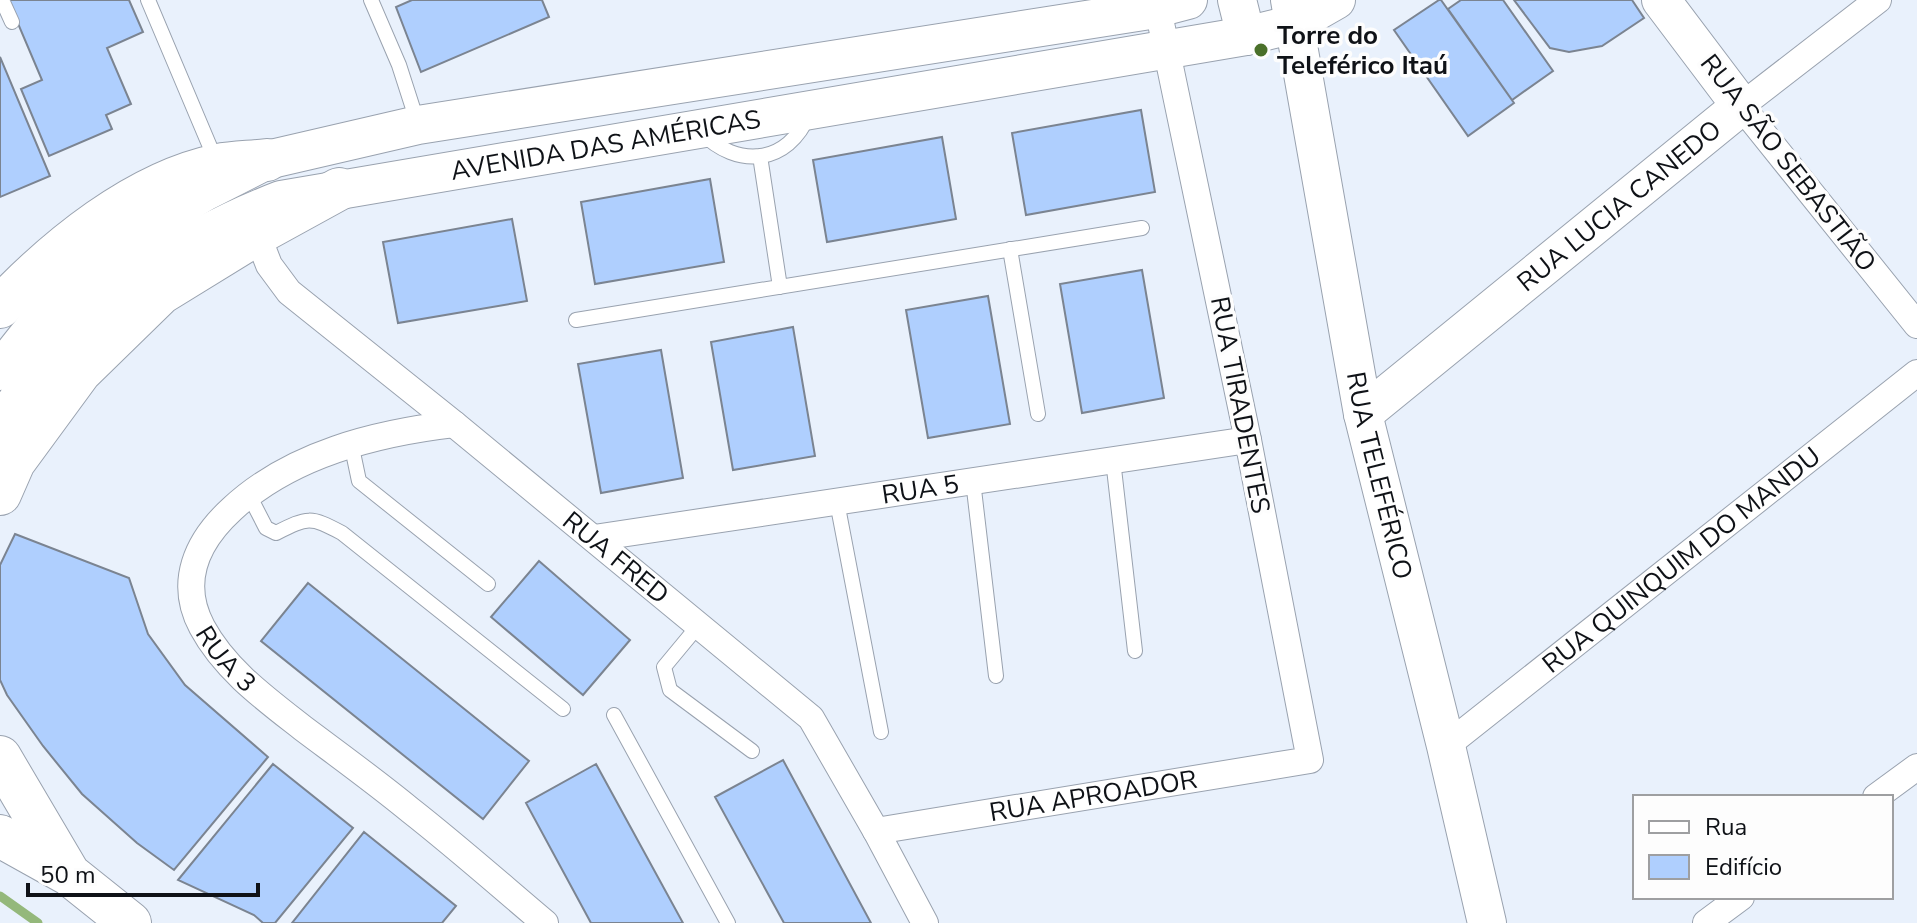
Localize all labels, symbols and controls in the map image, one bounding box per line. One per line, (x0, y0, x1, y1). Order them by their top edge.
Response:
place label: Torre do Teleférico Itaú (1277, 18, 1448, 83)
marker: Torre do Teleférico Itaú (1252, 41, 1270, 59)
street label: RUA SÃO SEBASTIÃO (1692, 47, 1884, 279)
street label: AVENIDA DAS AMÉRICAS (448, 101, 763, 188)
street label: RUA LUCIA CANEDO (1509, 112, 1728, 299)
street label: RUA TIRADENTES (1202, 293, 1278, 517)
street label: RUA TELEFÉRICO (1338, 369, 1421, 583)
street label: RUA QUINQUIM DO MANDU (1535, 439, 1828, 681)
street label: RUA 5 (879, 466, 961, 512)
street label: RUA FRED (555, 503, 677, 612)
street label: RUA 3 (187, 619, 264, 700)
street label: RUA APROADOR (987, 761, 1199, 830)
legend (1633, 795, 1893, 899)
text: Rua (1705, 811, 1747, 843)
scale bar (28, 847, 258, 897)
text: Edifício (1705, 851, 1782, 883)
text: 50 m (40, 859, 96, 891)

